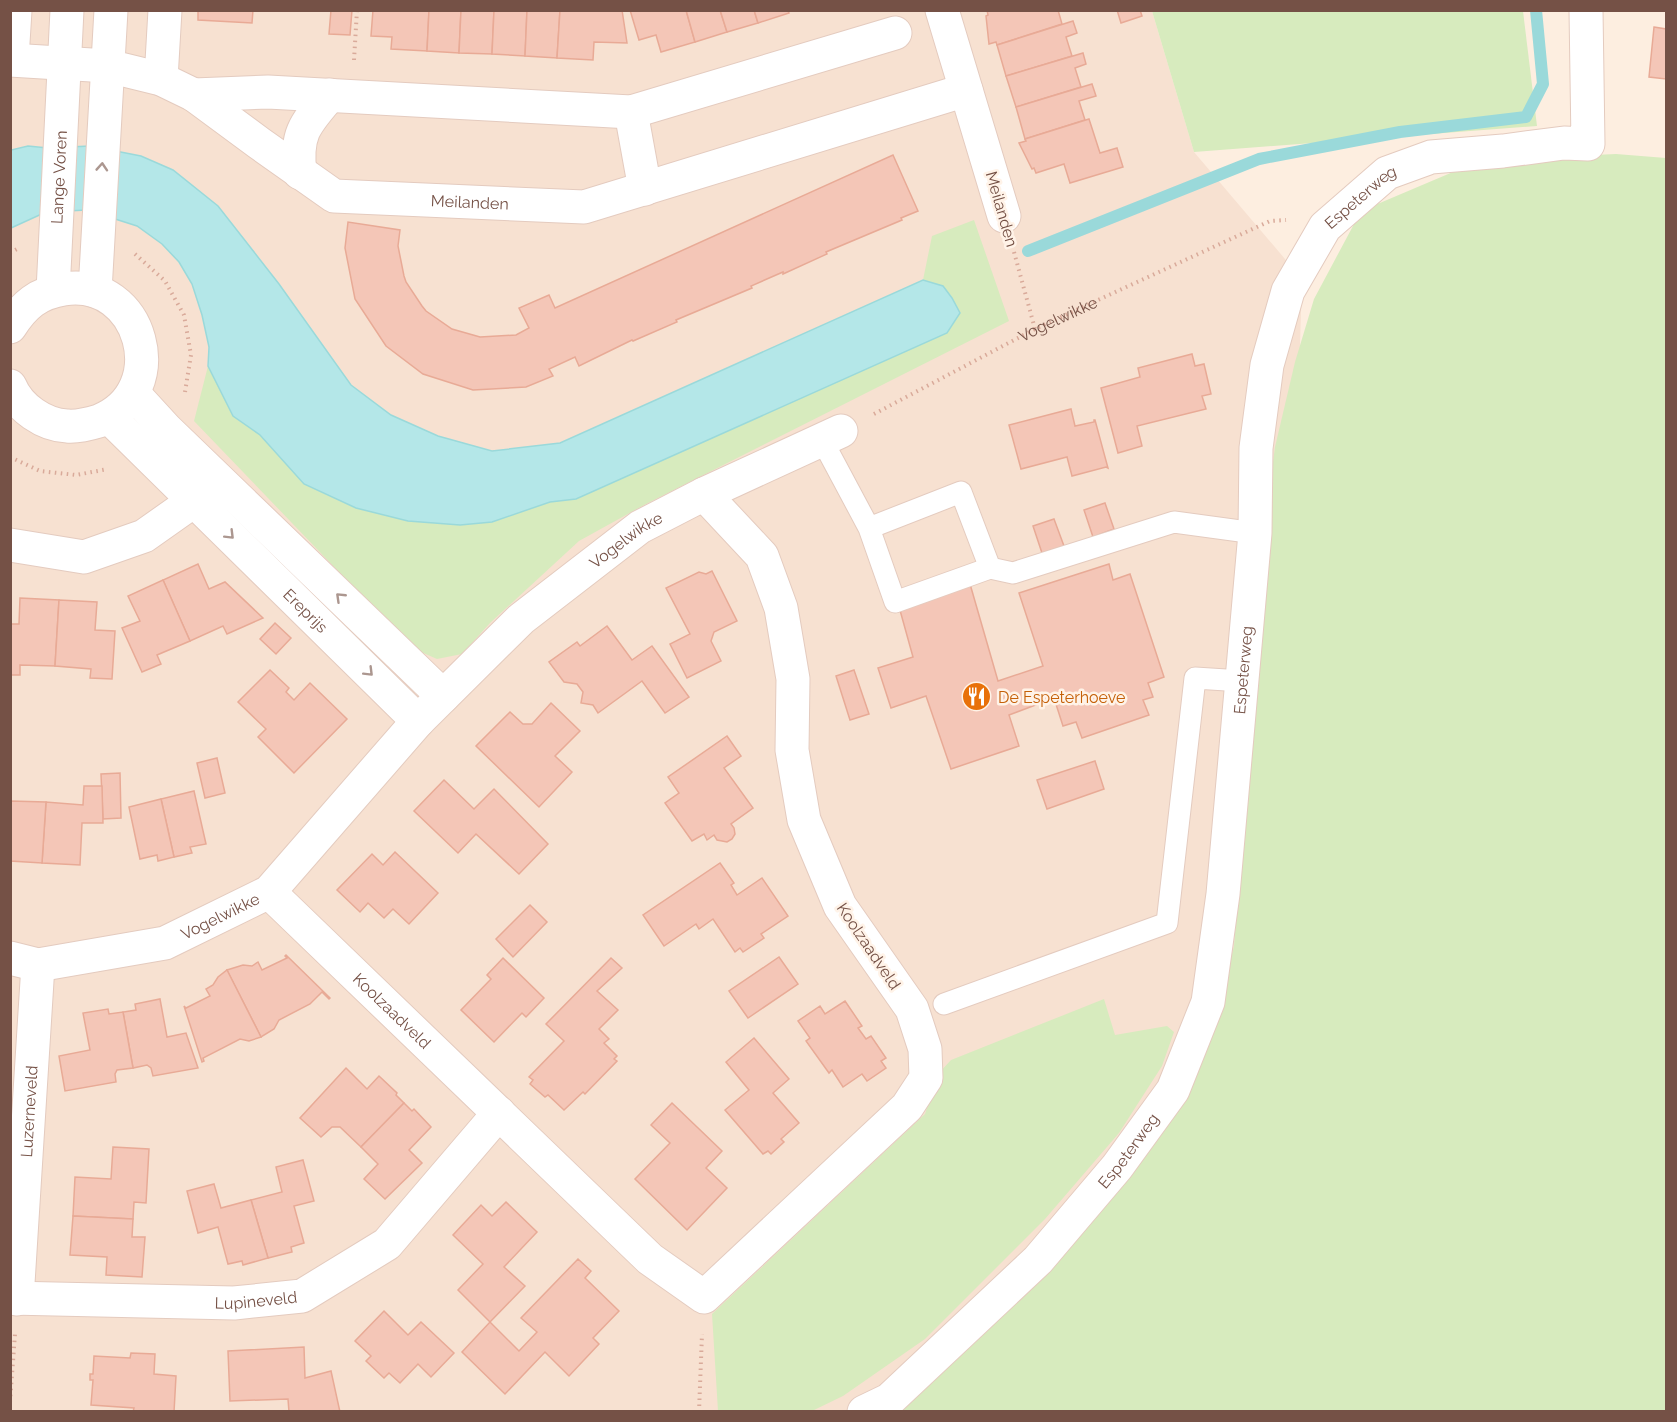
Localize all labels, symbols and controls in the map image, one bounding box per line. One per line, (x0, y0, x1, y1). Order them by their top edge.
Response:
street label: Lange Voren (47, 130, 71, 224)
street label: Espeterweg (1321, 161, 1399, 233)
one-way arrow (95, 163, 108, 172)
street label: Meilanden (982, 169, 1021, 249)
street label: Meilanden (430, 191, 509, 214)
street label: Vogelwikke (1015, 293, 1101, 346)
street label: Vogelwikke (586, 508, 666, 572)
one-way arrow (223, 528, 234, 539)
street label: Ereprijs (279, 585, 332, 637)
one-way arrow (336, 593, 347, 604)
street label: Espeterweg (1230, 625, 1257, 715)
one-way arrow (361, 665, 372, 676)
restaurant icon: De Espeterhoeve (961, 681, 993, 713)
place label: De Espeterhoeve (998, 688, 1125, 707)
street label: Vogelwikke (178, 889, 263, 944)
street label: Koolzaadveld (833, 899, 905, 993)
street label: Koolzaadveld (349, 969, 435, 1053)
street label: Luzerneveld (17, 1065, 42, 1158)
street label: Espeterweg (1094, 1110, 1163, 1192)
street label: Lupineveld (214, 1288, 298, 1313)

